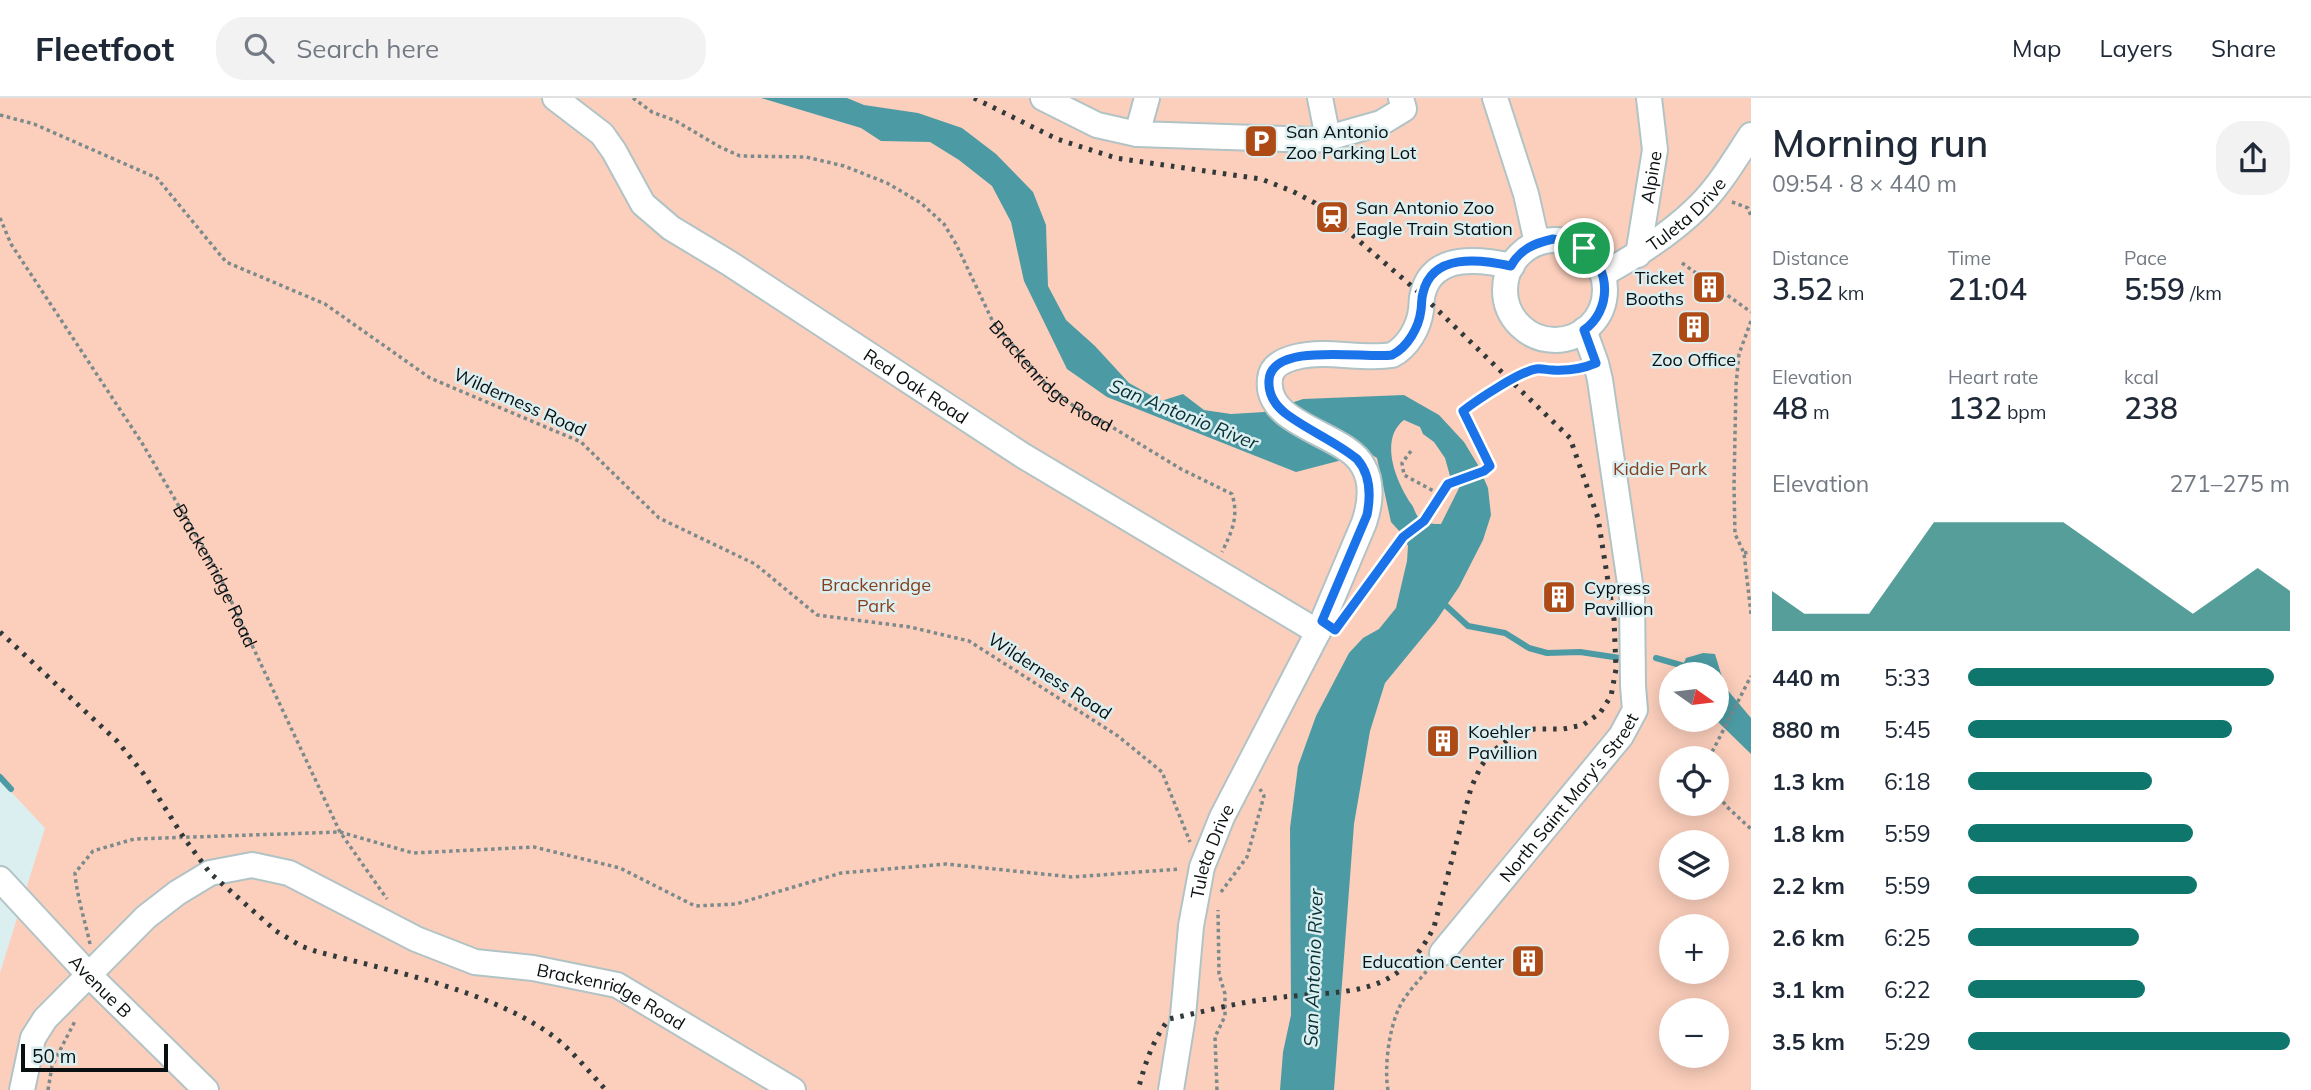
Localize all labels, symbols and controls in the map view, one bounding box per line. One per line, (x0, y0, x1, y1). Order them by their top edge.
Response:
search box (216, 17, 706, 80)
text: Fleetfoot (35, 28, 174, 69)
icon: search (240, 29, 278, 67)
text: Search here (296, 32, 439, 65)
text: Map (2012, 33, 2061, 63)
text: Layers (2099, 33, 2173, 63)
text: Share (2211, 33, 2276, 63)
text: Morning run (1772, 119, 1988, 167)
place label: San Antonio Zoo Parking Lot (1286, 120, 1416, 164)
button: share (2216, 121, 2290, 195)
parking icon: San Antonio Zoo Parking Lot (1242, 122, 1280, 160)
street label: Alpine (1635, 149, 1666, 205)
text: 09:54 · 8 × 440 m (1772, 169, 1957, 198)
street label: Tuleta Drive (1642, 173, 1731, 256)
place label: San Antonio Zoo Eagle Train Station (1356, 196, 1513, 240)
station icon: San Antonio Zoo Eagle Train Station (1313, 198, 1351, 236)
pin (1554, 218, 1614, 278)
icon: arrive (1565, 229, 1603, 267)
text: Distance (1772, 246, 1849, 270)
text: Time (1948, 246, 1991, 270)
text: Pace (2124, 246, 2167, 270)
place label: Ticket Booths (1626, 266, 1684, 310)
building icon: Ticket Booths (1690, 268, 1728, 306)
text: 3.52 (1772, 270, 1833, 308)
text: 21:04 (1948, 270, 2027, 308)
text: 5:59 (2124, 270, 2185, 308)
text: km (1833, 281, 1865, 305)
text: /km (2185, 281, 2222, 305)
building icon: Zoo Office (1675, 308, 1713, 346)
street label: Brackenridge Road (985, 315, 1117, 436)
street label: Red Oak Road (860, 343, 973, 428)
place label: Zoo Office (1652, 348, 1736, 371)
street label: Wilderness Road (450, 362, 590, 442)
text: Elevation (1772, 365, 1852, 389)
text: Heart rate (1948, 365, 2038, 389)
text: kcal (2124, 365, 2159, 389)
water label: San Antonio River (1106, 373, 1263, 455)
text: 48 (1772, 389, 1808, 427)
text: 132 (1948, 389, 2002, 427)
text: 238 (2124, 389, 2178, 427)
text: m (1808, 400, 1830, 424)
text: bpm (2002, 400, 2046, 424)
park label: Kiddie Park (1613, 457, 1708, 480)
text: Elevation (1772, 469, 1869, 498)
text: 271–275 m (2169, 469, 2290, 498)
street label: Brackenridge Road (168, 499, 263, 651)
park label: Brackenridge Park (821, 573, 931, 617)
place label: Cypress Pavillion (1584, 576, 1654, 620)
building icon: Cypress Pavillion (1540, 578, 1578, 616)
street label: Wilderness Road (984, 627, 1116, 725)
north arrow (1659, 662, 1729, 732)
map controls (1659, 662, 1729, 1068)
text: 440 m (1772, 663, 1840, 692)
text: 5:33 (1884, 663, 1931, 692)
street label: North Saint Mary's Street (1494, 709, 1643, 886)
text: 880 m (1772, 715, 1840, 744)
text: 5:45 (1884, 715, 1931, 744)
place label: Koehler Pavillion (1468, 720, 1538, 764)
building icon: Koehler Pavillion (1424, 722, 1462, 760)
button: locate (1659, 746, 1729, 816)
text: 1.3 km (1772, 767, 1845, 796)
text: 6:18 (1884, 767, 1931, 796)
street label: Tuleta Drive (1185, 800, 1238, 901)
text: 1.8 km (1772, 819, 1845, 848)
text: 5:59 (1884, 819, 1931, 848)
button: layers (1659, 830, 1729, 900)
text: 2.2 km (1772, 871, 1845, 900)
text: 5:59 (1884, 871, 1931, 900)
water label: San Antonio River (1298, 887, 1328, 1047)
button: + (1659, 914, 1729, 984)
text: 2.6 km (1772, 923, 1845, 952)
text: 6:25 (1884, 923, 1931, 952)
building icon: Education Center (1509, 942, 1547, 980)
street label: Avenue B (64, 950, 137, 1022)
place label: Education Center (1362, 950, 1504, 973)
street label: Brackenridge Road (535, 958, 689, 1035)
text: 3.1 km (1772, 975, 1845, 1004)
text: 6:22 (1884, 975, 1931, 1004)
button: − (1659, 998, 1729, 1068)
text: 3.5 km (1772, 1027, 1845, 1056)
text: 5:29 (1884, 1027, 1931, 1056)
scale bar (21, 1041, 168, 1073)
text: 50 m (32, 1044, 76, 1068)

